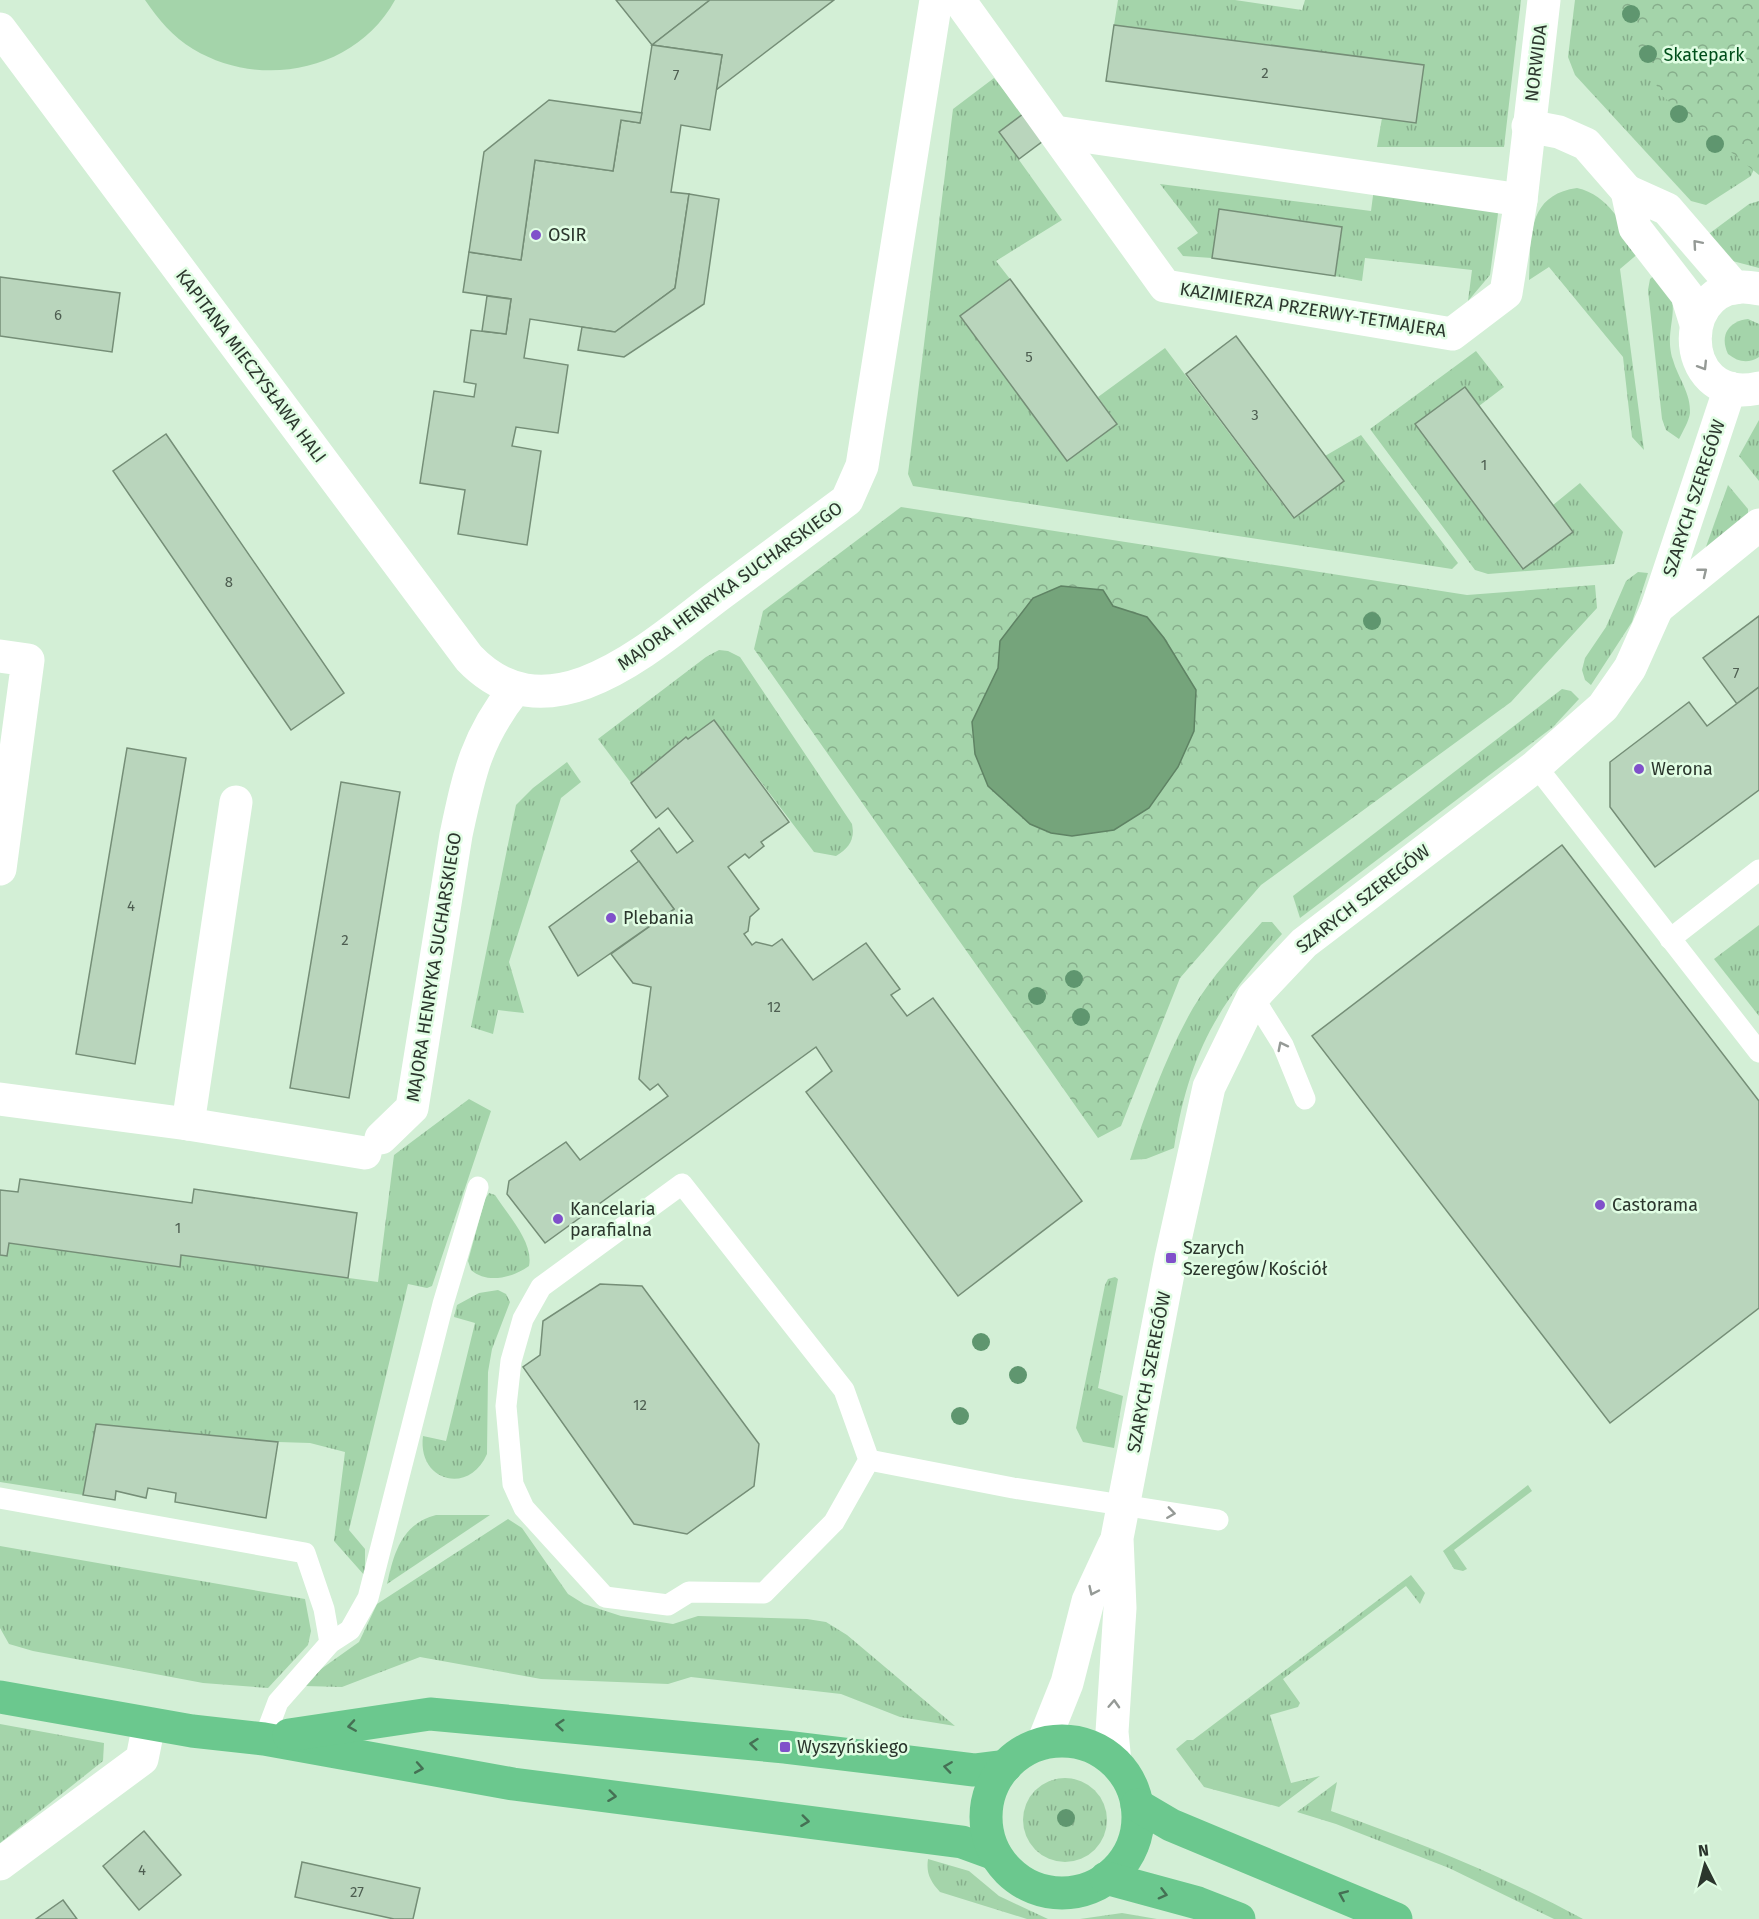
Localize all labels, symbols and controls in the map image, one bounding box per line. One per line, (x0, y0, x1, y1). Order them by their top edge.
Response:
street label: NORWIDA (1520, 22, 1552, 103)
park label: Skatepark (1663, 44, 1745, 66)
house number: 2 (1261, 64, 1269, 82)
house number: 7 (673, 66, 680, 84)
place label: OSIR (548, 224, 587, 246)
marker: OSIR (529, 228, 543, 242)
one-way arrow (1693, 240, 1704, 251)
street label: KAPITANA MIECZYSŁAWA HALI (171, 265, 331, 467)
street label: KAZIMIERZA PRZERWY-TETMAJERA (1178, 278, 1449, 342)
house number: 6 (54, 306, 62, 324)
house number: 5 (1025, 348, 1033, 366)
one-way arrow (1695, 360, 1707, 370)
house number: 3 (1251, 406, 1259, 424)
street label: SZARYCH SZEREGÓW (1658, 417, 1730, 579)
house number: 1 (1481, 456, 1487, 474)
street label: MAJORA HENRYKA SUCHARSKIEGO (613, 497, 847, 675)
one-way arrow (1696, 568, 1707, 579)
house number: 8 (225, 573, 233, 591)
house number: 7 (1733, 664, 1740, 682)
place label: Werona (1651, 758, 1713, 780)
marker: Werona (1632, 762, 1646, 776)
street label: MAJORA HENRYKA SUCHARSKIEGO (402, 831, 466, 1103)
street label: SZARYCH SZEREGÓW (1292, 840, 1434, 958)
house number: 4 (127, 897, 135, 915)
place label: Plebania (623, 907, 694, 929)
marker: Plebania (604, 911, 618, 925)
house number: 2 (341, 931, 349, 949)
house number: 12 (767, 998, 781, 1016)
one-way arrow (1278, 1041, 1289, 1052)
place label: Castorama (1612, 1194, 1698, 1216)
place label: Kancelaria parafialna (570, 1198, 656, 1241)
marker: Castorama (1593, 1198, 1607, 1212)
marker: Kancelaria parafialna (551, 1212, 565, 1226)
house number: 1 (175, 1219, 181, 1237)
place label: Szarych Szeregów/Kościół (1183, 1237, 1328, 1280)
marker: Szarych Szeregów/Kościół (1164, 1251, 1178, 1265)
street label: SZARYCH SZEREGÓW (1123, 1289, 1175, 1454)
house number: 12 (633, 1396, 647, 1414)
one-way arrow (1166, 1506, 1175, 1518)
one-way arrow (1088, 1585, 1100, 1596)
one-way arrow (1107, 1700, 1120, 1709)
one-way arrow (347, 1719, 356, 1731)
one-way arrow (555, 1719, 564, 1732)
place label: Wyszyńskiego (797, 1736, 908, 1758)
one-way arrow (749, 1738, 759, 1751)
marker: Wyszyńskiego (778, 1740, 792, 1754)
one-way arrow (414, 1761, 424, 1773)
one-way arrow (943, 1761, 952, 1774)
one-way arrow (607, 1790, 617, 1802)
one-way arrow (801, 1814, 810, 1827)
north arrow (1675, 1835, 1735, 1895)
text: N (1697, 1841, 1710, 1861)
house number: 4 (138, 1861, 146, 1879)
house number: 27 (350, 1883, 364, 1901)
one-way arrow (1157, 1886, 1167, 1899)
one-way arrow (1338, 1890, 1349, 1902)

